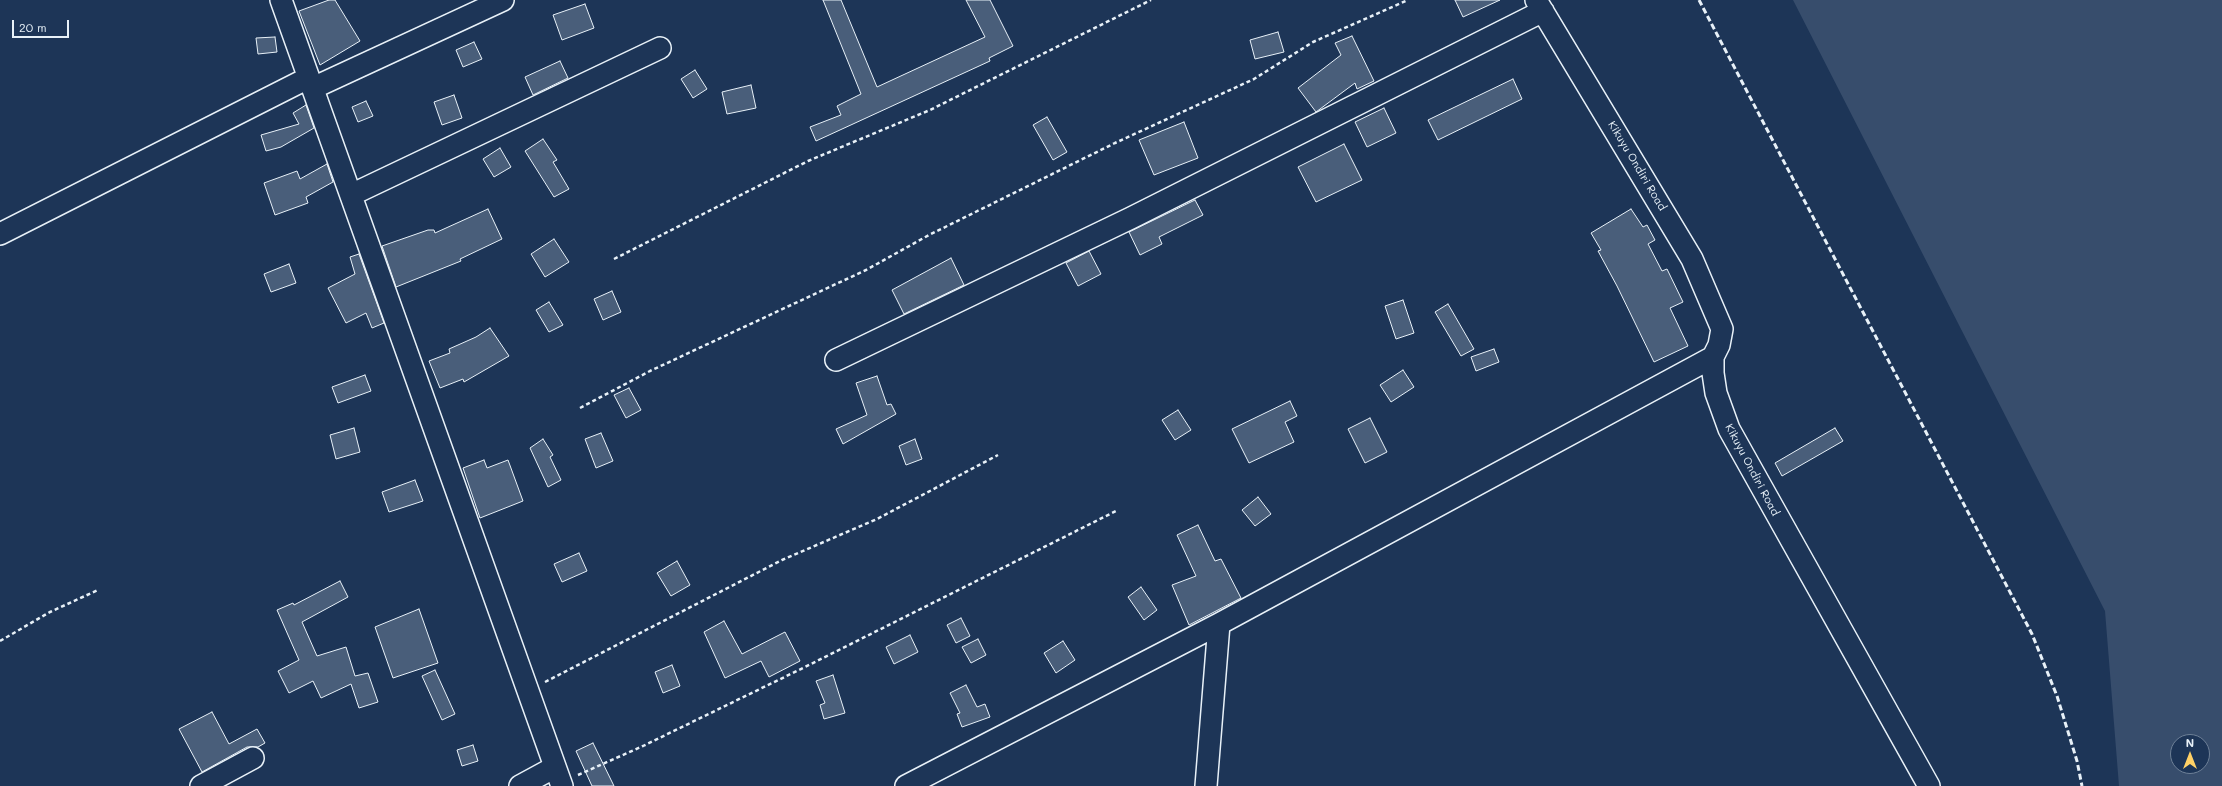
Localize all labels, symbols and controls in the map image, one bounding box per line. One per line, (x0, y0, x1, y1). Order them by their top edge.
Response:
scale bar (14, 12, 71, 38)
text: 20 m (19, 19, 47, 35)
street label: Kikuyu Ondiri Road (1605, 119, 1669, 213)
street label: Kikuyu Ondiri Road (1722, 422, 1782, 518)
north arrow (2170, 734, 2210, 774)
text: N (2186, 735, 2194, 750)

